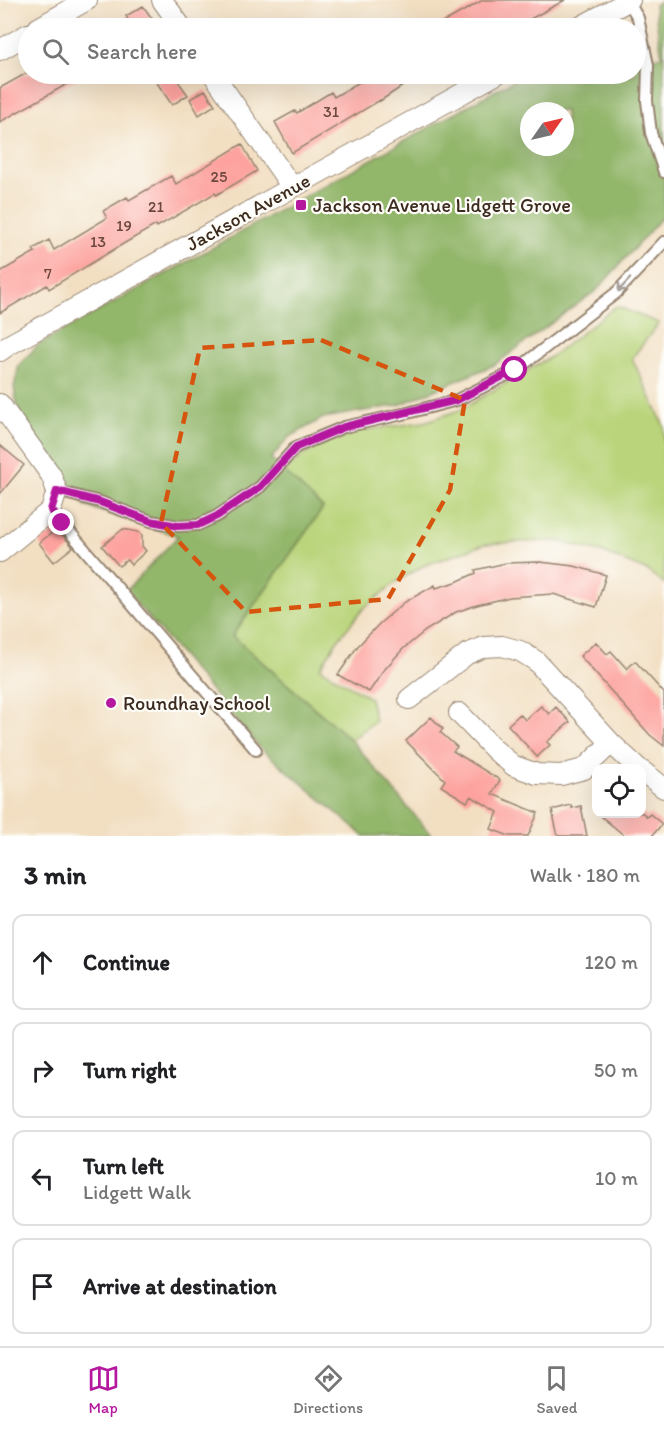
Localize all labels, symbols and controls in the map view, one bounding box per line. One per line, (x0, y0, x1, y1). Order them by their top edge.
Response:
search box (18, 18, 646, 84)
icon: search (39, 35, 72, 68)
text: Search here (87, 38, 197, 65)
house number: 31 (323, 102, 340, 121)
north arrow (520, 102, 574, 156)
house number: 25 (211, 167, 227, 186)
street label: Jackson Avenue (182, 168, 314, 256)
place label: Jackson Avenue Lidgett Grove (313, 193, 571, 217)
house number: 21 (148, 197, 164, 216)
marker: Jackson Avenue Lidgett Grove (294, 198, 308, 212)
house number: 19 (116, 216, 132, 235)
house number: 13 (90, 232, 106, 251)
house number: 7 (44, 264, 52, 283)
one-way arrow (617, 277, 631, 292)
route start (501, 356, 527, 382)
route end (48, 509, 74, 535)
place label: Roundhay School (123, 691, 270, 715)
marker: Roundhay School (104, 696, 118, 710)
map controls (592, 764, 646, 818)
button: locate (592, 764, 646, 818)
text: 3 min (24, 859, 86, 891)
text: Walk · 180 m (530, 863, 640, 887)
icon: ahead (26, 946, 59, 979)
text: Continue (83, 949, 170, 976)
text: 120 m (585, 950, 638, 974)
icon: right (26, 1054, 59, 1087)
text: Turn right (83, 1057, 177, 1084)
text: 50 m (594, 1058, 638, 1082)
text: Turn left (83, 1153, 164, 1180)
icon: left (26, 1162, 59, 1195)
text: 10 m (595, 1166, 638, 1190)
text: Lidgett Walk (83, 1180, 191, 1204)
icon: arrive (26, 1270, 59, 1303)
text: Arrive at destination (83, 1273, 277, 1300)
tab: Map (87, 1362, 120, 1417)
tab: Directions (293, 1362, 363, 1417)
tab: Saved (537, 1362, 577, 1417)

